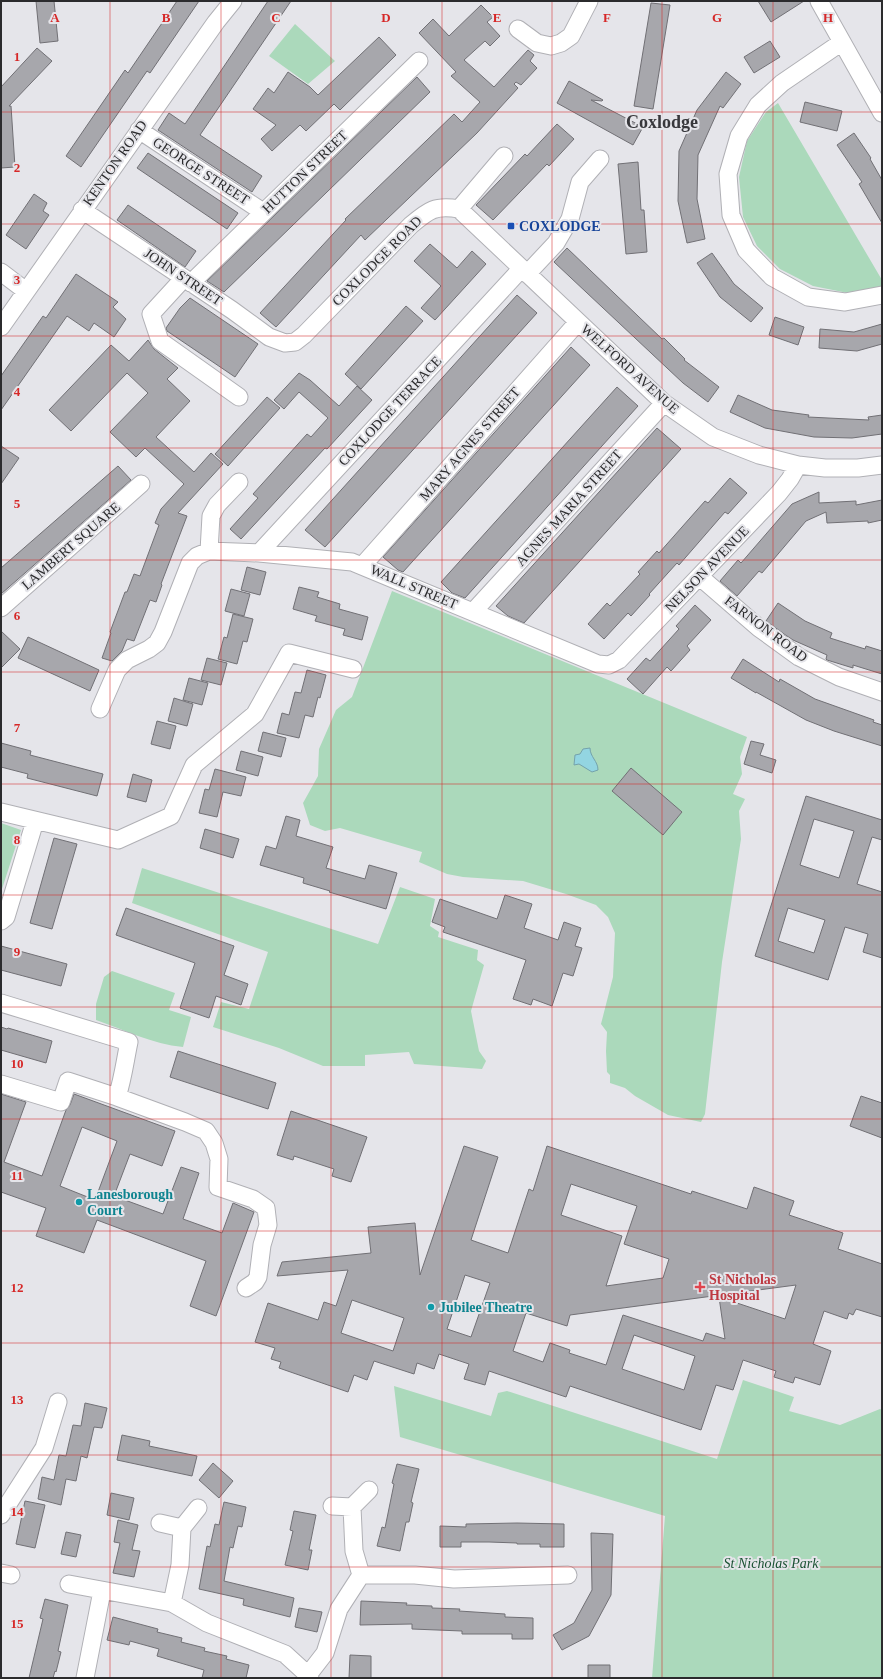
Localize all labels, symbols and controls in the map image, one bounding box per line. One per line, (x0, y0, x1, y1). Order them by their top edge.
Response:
text: A (50, 10, 60, 25)
text: B (162, 10, 171, 25)
text: C (271, 10, 281, 25)
text: D (381, 10, 391, 25)
text: E (493, 10, 501, 25)
text: F (603, 10, 611, 25)
text: G (712, 10, 722, 25)
text: H (823, 10, 833, 25)
text: 1 (14, 49, 20, 64)
district label: Coxlodge (626, 112, 698, 132)
street label: KENTON ROAD (80, 118, 150, 208)
street label: HUTTON STREET (259, 127, 351, 216)
street label: GEORGE STREET (150, 134, 252, 208)
text: 2 (14, 160, 20, 175)
street label: COXLODGE ROAD (329, 213, 425, 309)
place label: COXLODGE (519, 219, 601, 234)
marker: COXLODGE (506, 221, 516, 231)
street label: JOHN STREET (141, 245, 225, 309)
text: 3 (14, 272, 21, 287)
street label: WELFORD AVENUE (578, 321, 682, 417)
street label: COXLODGE TERRACE (335, 353, 445, 469)
text: 4 (14, 384, 21, 399)
street label: MARY AGNES STREET (417, 384, 523, 504)
street label: AGNES MARIA STREET (513, 447, 625, 569)
text: 5 (14, 496, 21, 511)
street label: LAMBERT SQUARE (19, 499, 123, 593)
street label: NELSON AVENUE (662, 523, 752, 615)
street label: WALL STREET (368, 562, 460, 612)
street label: FARNON ROAD (722, 593, 810, 665)
text: 6 (14, 608, 21, 623)
text: 7 (14, 720, 21, 735)
text: 8 (14, 832, 21, 847)
text: 9 (14, 944, 21, 959)
text: 10 (11, 1056, 24, 1071)
text: 11 (11, 1168, 23, 1183)
place label: Lanesborough Court (87, 1187, 173, 1218)
marker: Lanesborough Court (74, 1197, 84, 1207)
place label: St Nicholas Hospital (709, 1272, 777, 1303)
text: 12 (11, 1280, 24, 1295)
marker: St Nicholas Hospital (694, 1281, 706, 1293)
place label: Jubilee Theatre (439, 1300, 532, 1315)
marker: Jubilee Theatre (426, 1302, 436, 1312)
text: 13 (11, 1392, 24, 1407)
text: 14 (11, 1504, 24, 1519)
park label: St Nicholas Park (724, 1556, 819, 1571)
text: 15 (11, 1616, 24, 1631)

